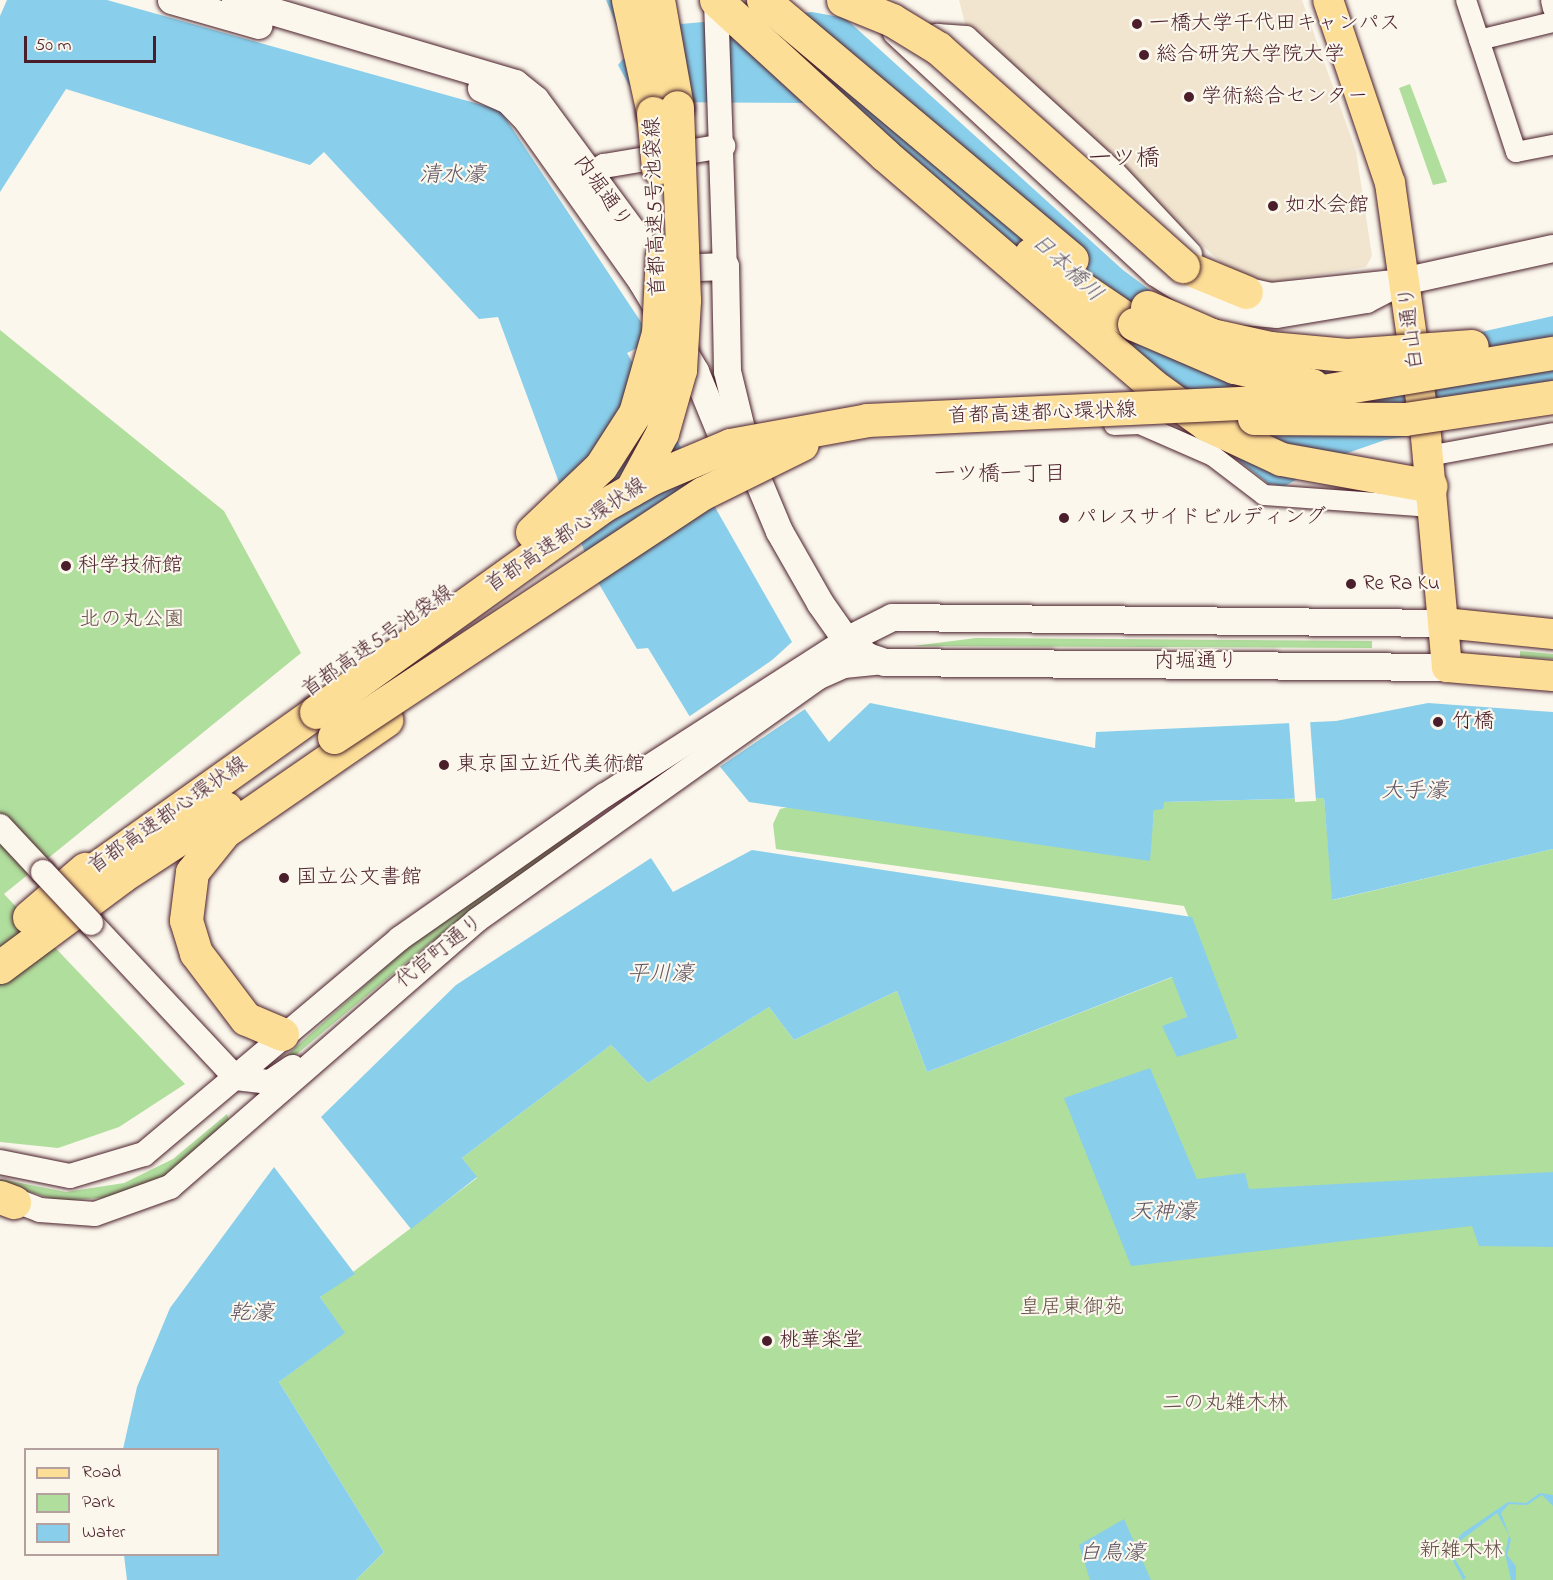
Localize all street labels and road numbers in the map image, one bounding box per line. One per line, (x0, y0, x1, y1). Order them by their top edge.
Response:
street label: 首都高速5号池袋線 (640, 117, 672, 297)
street label: 内堀通り (568, 150, 636, 234)
street label: 白山通り (1394, 285, 1430, 371)
street label: 首都高速都心環状線 (947, 398, 1137, 430)
street label: 首都高速都心環状線 (481, 473, 651, 599)
street label: 首都高速5号池袋線 (297, 580, 459, 704)
street label: 内堀通り (1154, 649, 1238, 675)
street label: 首都高速都心環状線 (83, 751, 253, 881)
street label: 代官町通り (391, 909, 489, 995)

